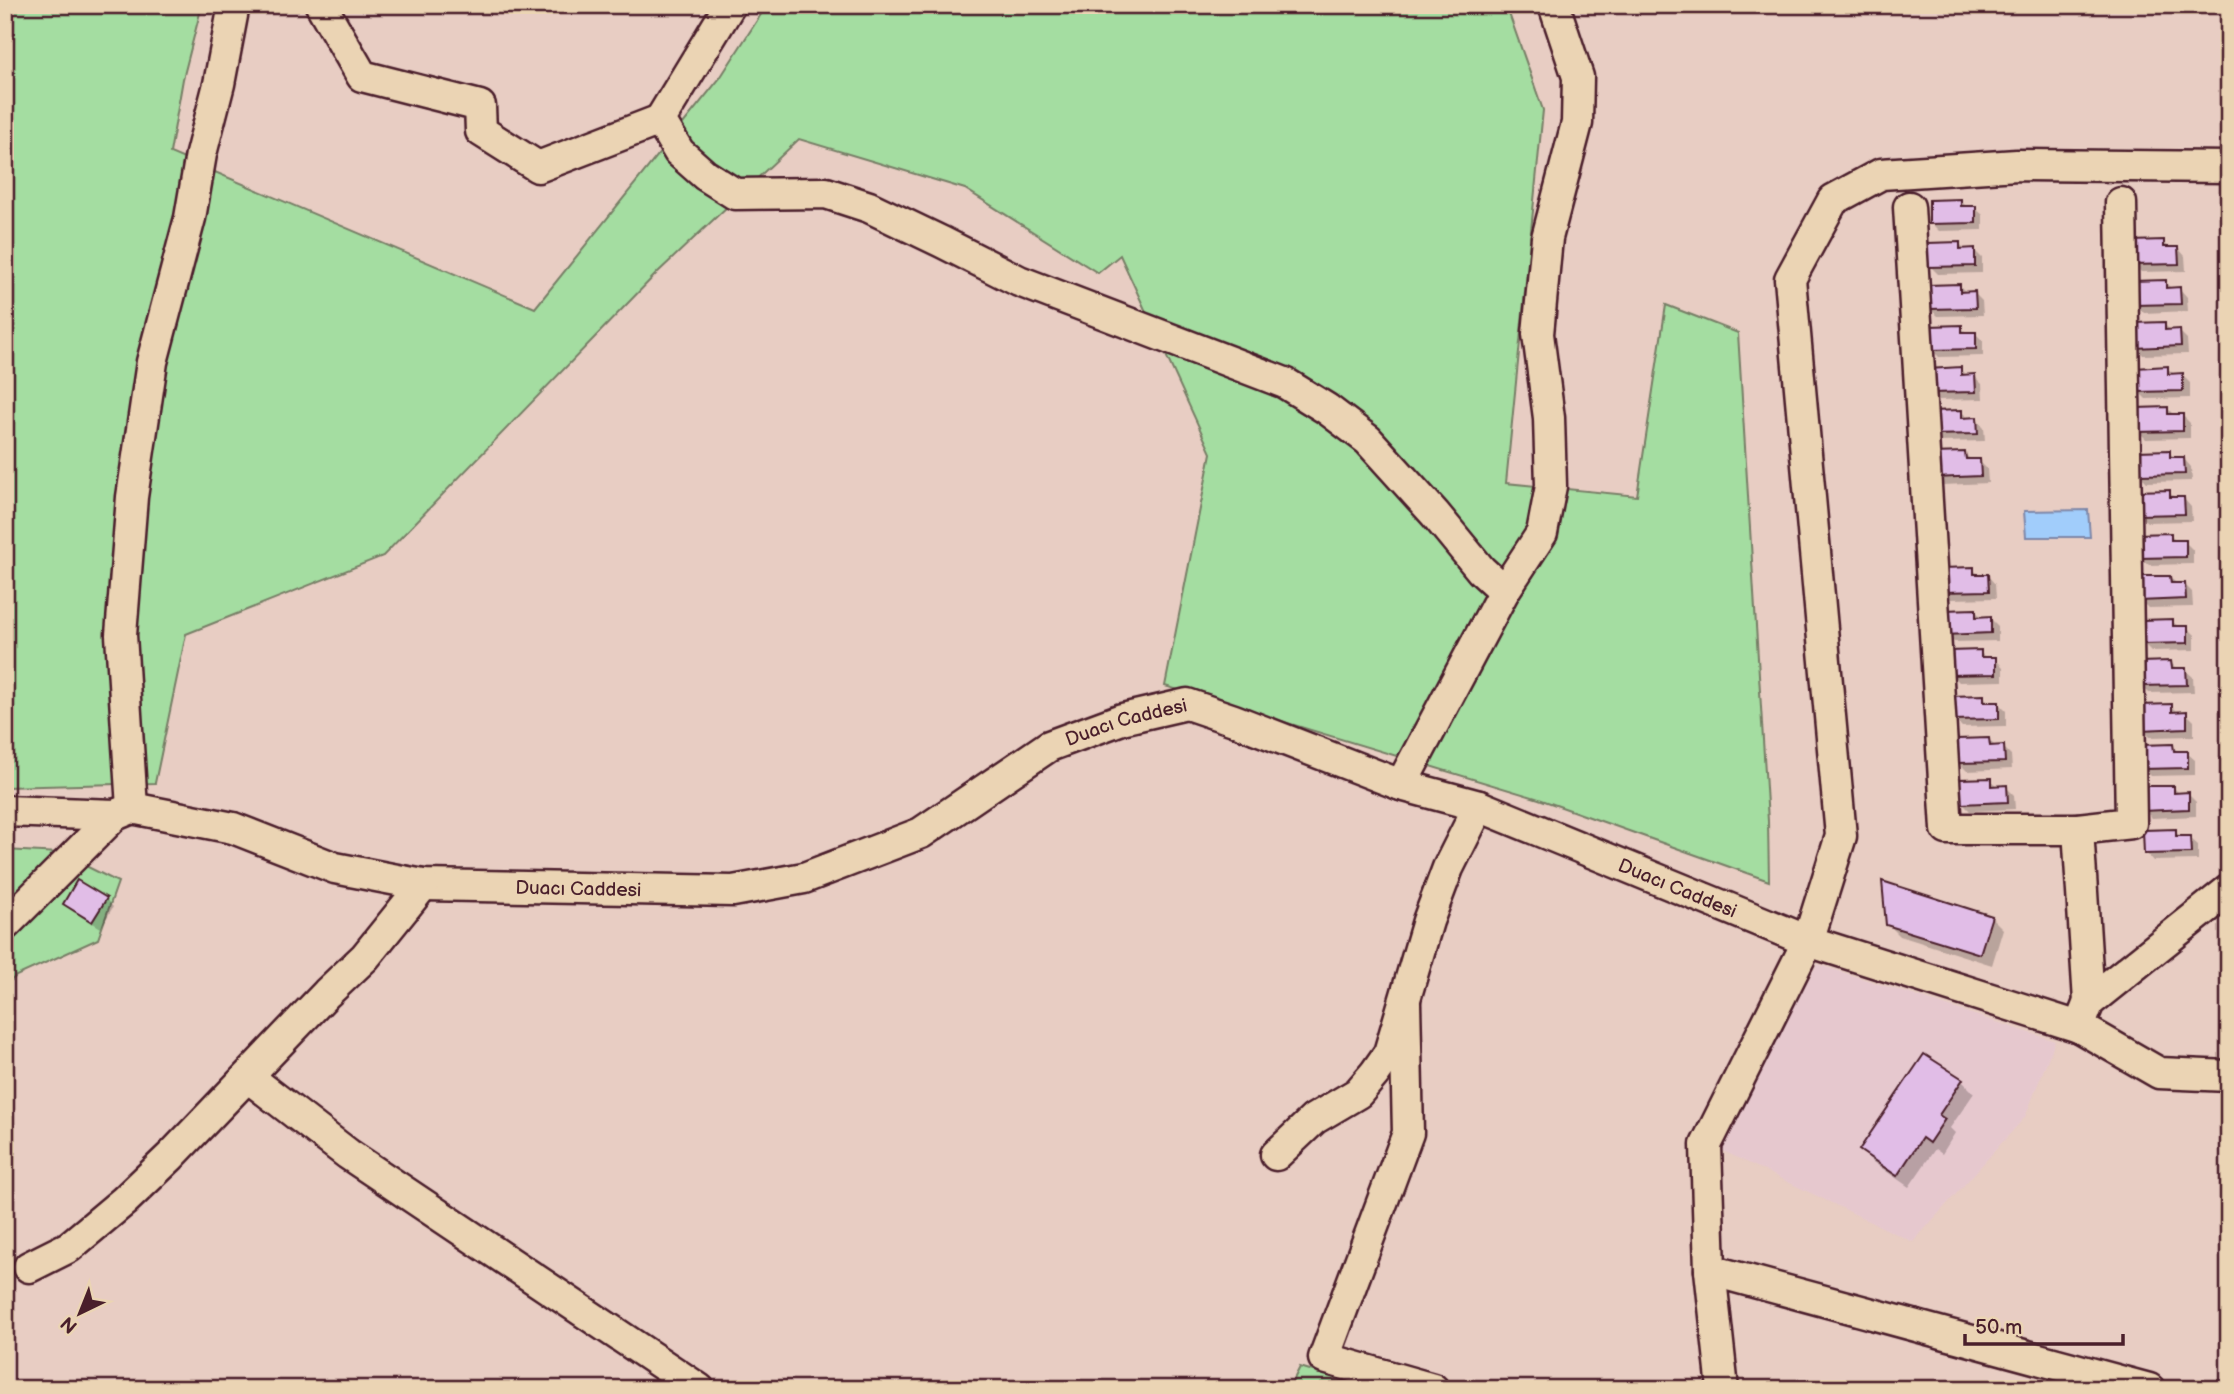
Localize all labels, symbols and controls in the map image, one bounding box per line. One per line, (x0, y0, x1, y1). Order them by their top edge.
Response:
street label: Duacı Caddesi (1062, 694, 1190, 752)
street label: Duacı Caddesi (1614, 854, 1740, 924)
street label: Duacı Caddesi (515, 877, 642, 902)
north arrow (46, 1278, 116, 1348)
scale bar (1965, 1303, 2122, 1347)
text: N (56, 1311, 82, 1338)
text: 50 m (1975, 1315, 2022, 1340)

